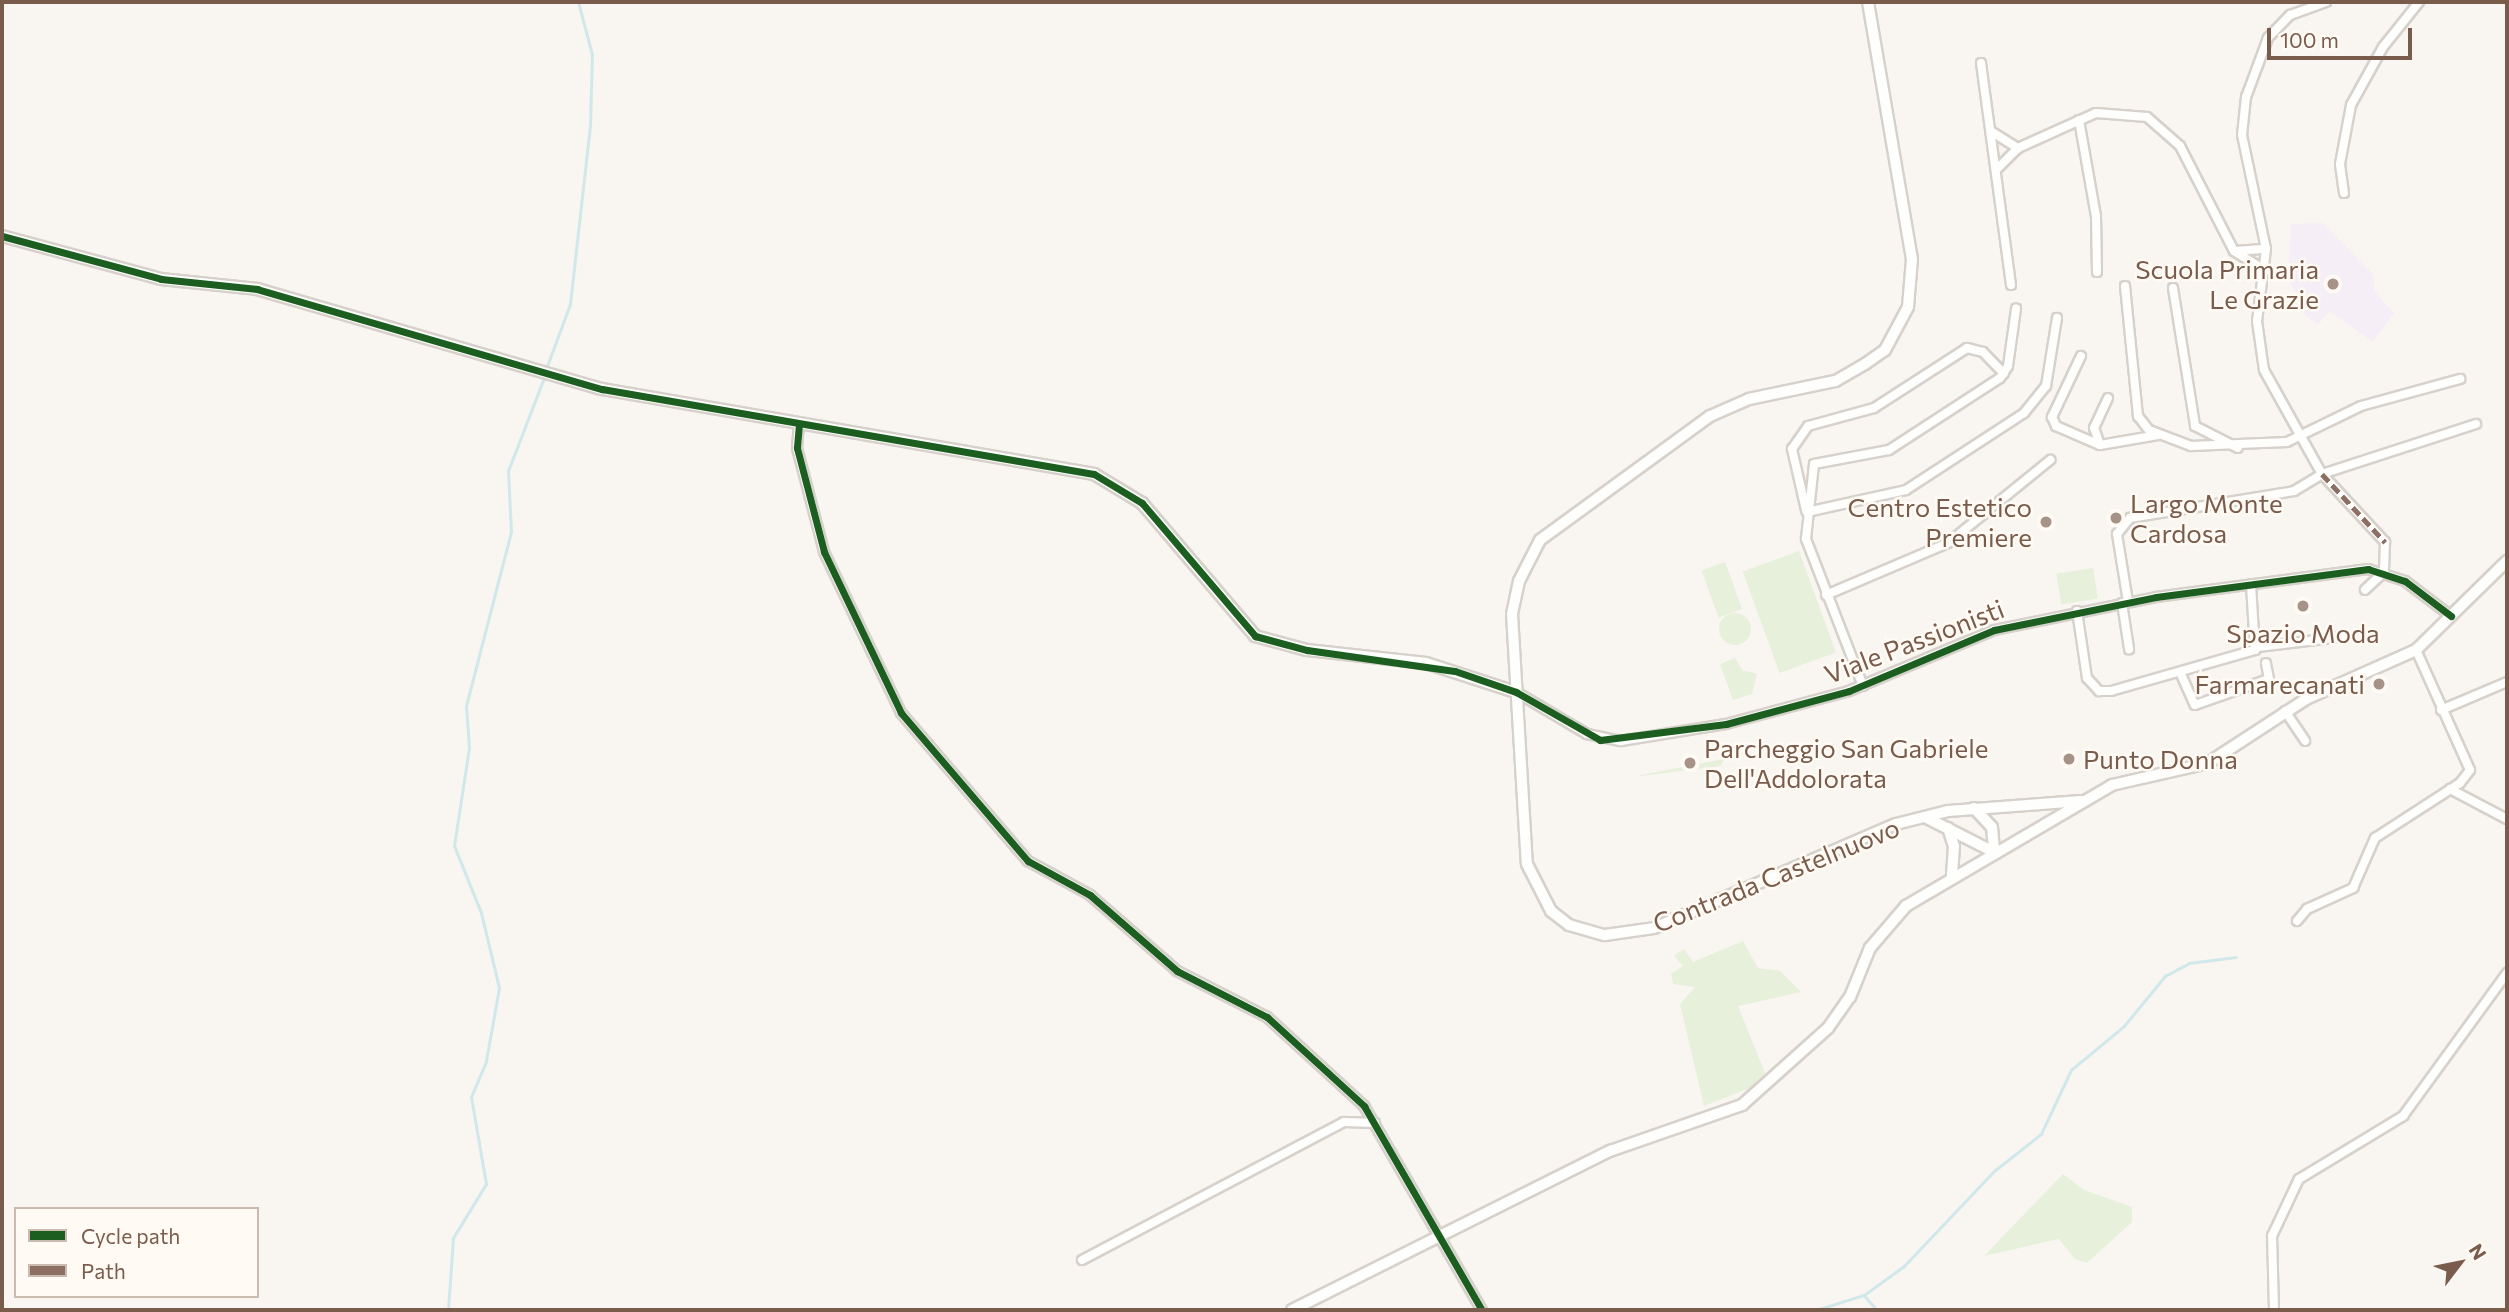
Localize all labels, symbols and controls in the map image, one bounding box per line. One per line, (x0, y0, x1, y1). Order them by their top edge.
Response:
scale bar (2271, 14, 2416, 58)
text: 100 m (2280, 27, 2339, 52)
place label: Scuola Primaria Le Grazie (2135, 253, 2319, 314)
marker: Scuola Primaria Le Grazie (2325, 276, 2341, 292)
place label: Largo Monte Cardosa (2130, 487, 2283, 548)
place label: Centro Estetico Premiere (1848, 491, 2032, 552)
marker: Largo Monte Cardosa (2108, 510, 2124, 526)
marker: Centro Estetico Premiere (2038, 514, 2054, 530)
street label: Viale Passionisti (1820, 592, 2008, 690)
marker: Spazio Moda (2295, 598, 2311, 614)
place label: Spazio Moda (2226, 617, 2380, 649)
place label: Farmarecanati (2194, 668, 2365, 700)
marker: Farmarecanati (2371, 676, 2387, 692)
place label: Parcheggio San Gabriele Dell'Addolorata (1704, 732, 1989, 794)
place label: Punto Donna (2083, 743, 2238, 775)
marker: Punto Donna (2061, 751, 2077, 767)
marker: Parcheggio San Gabriele Dell'Addolorata (1682, 755, 1698, 771)
street label: Contrada Castelnuovo (1648, 811, 1904, 939)
legend (14, 1207, 259, 1298)
text: Cycle path (81, 1223, 180, 1248)
north arrow (2425, 1228, 2495, 1298)
text: N (2465, 1239, 2492, 1264)
text: Path (81, 1258, 126, 1283)

